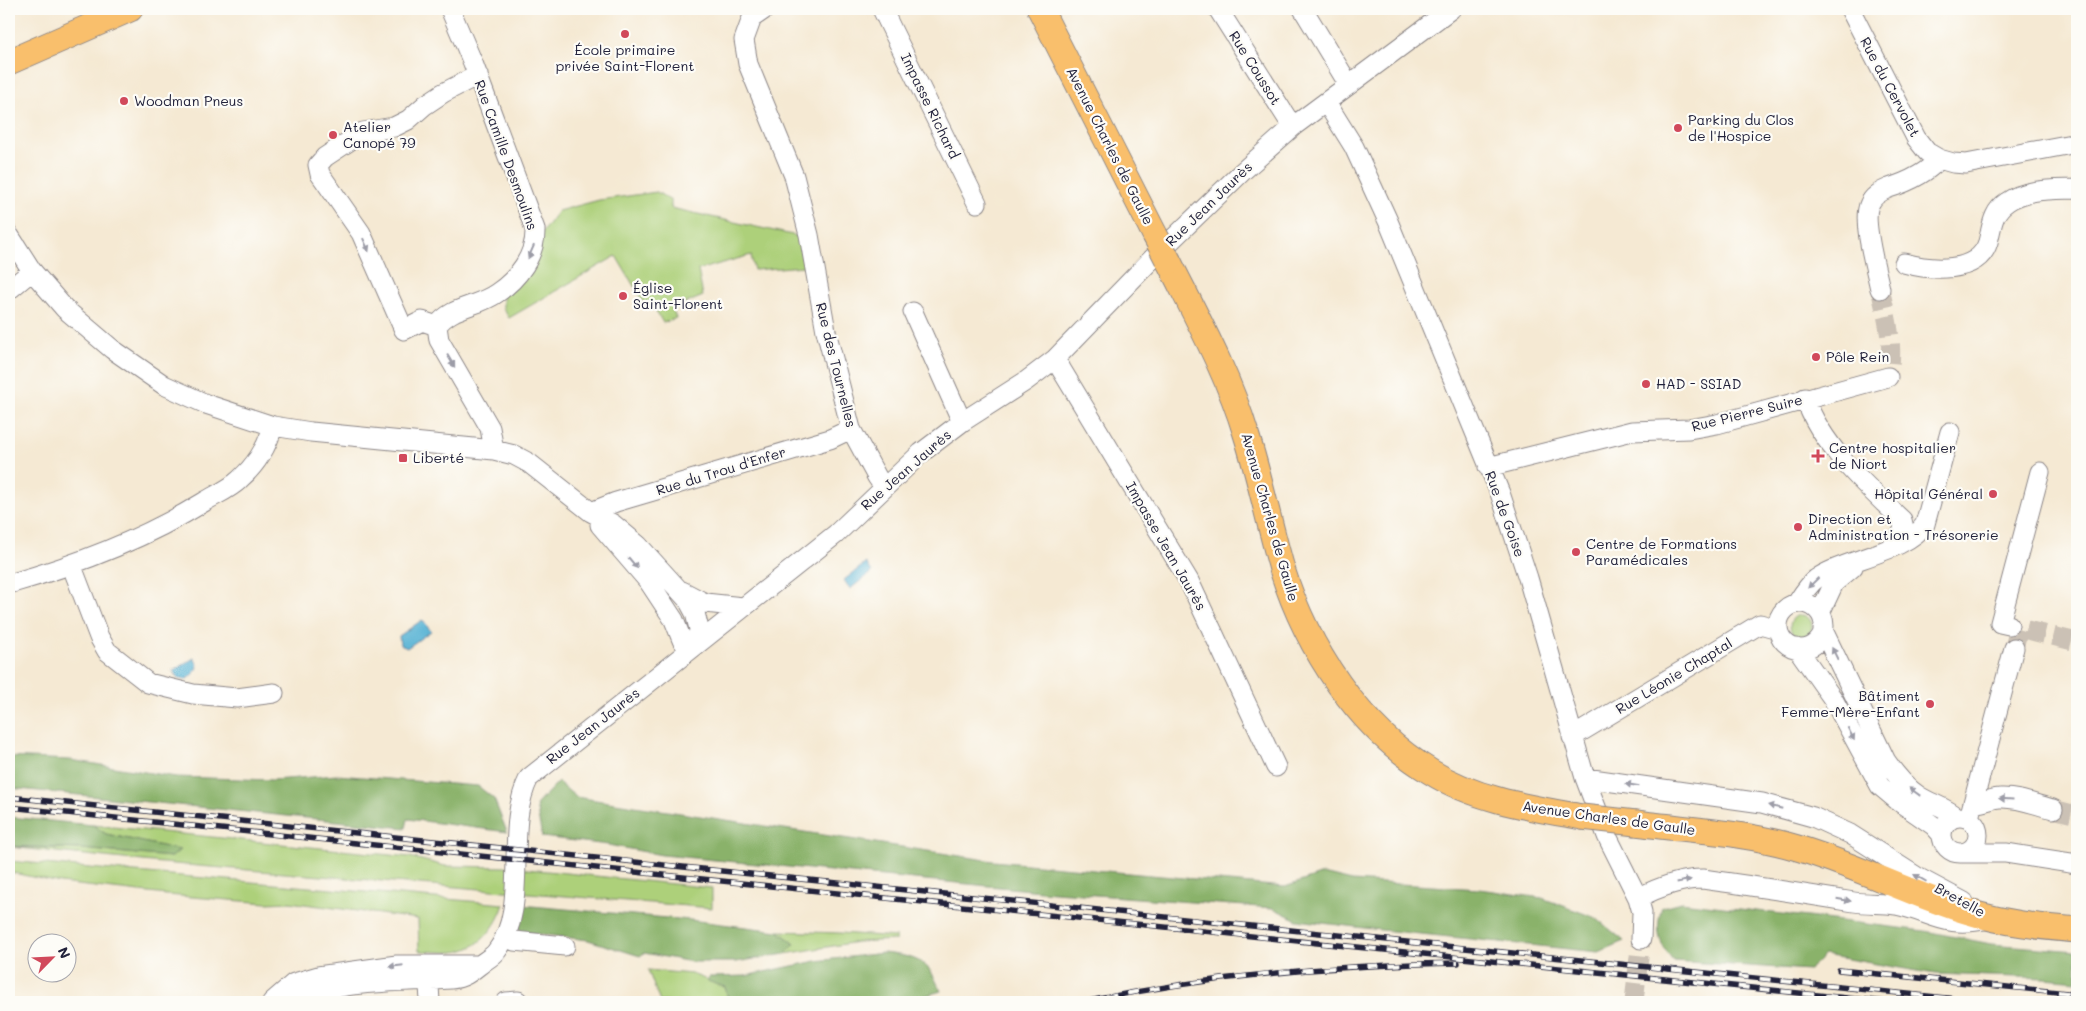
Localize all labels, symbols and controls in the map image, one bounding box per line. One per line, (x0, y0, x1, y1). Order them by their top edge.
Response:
street label: Rue Coussot (1225, 27, 1286, 108)
marker: École primaire privée Saint-Florent (619, 28, 631, 40)
street label: Rue du Cervolet (1856, 34, 1925, 140)
place label: École primaire privée Saint-Florent (556, 40, 694, 75)
street label: Impasse Richard (897, 50, 964, 162)
street label: Avenue Charles de Gaulle (1062, 64, 1159, 228)
street label: Rue Camille Desmoulins (470, 77, 543, 233)
place label: Woodman Pneus (134, 91, 243, 110)
marker: Woodman Pneus (118, 95, 130, 107)
place label: Parking du Clos de l'Hospice (1688, 110, 1794, 145)
place label: Atelier Canopé 79 (343, 117, 416, 152)
marker: Parking du Clos de l'Hospice (1672, 122, 1684, 134)
marker: Atelier Canopé 79 (327, 129, 339, 141)
street label: Rue Jean Jaurès (1161, 157, 1256, 250)
one-way arrow (363, 238, 371, 252)
one-way arrow (527, 245, 536, 260)
place label: Église Saint-Florent (633, 278, 723, 313)
marker: Église Saint-Florent (617, 290, 629, 302)
street label: Rue des Tournelles (812, 300, 861, 429)
place label: Pôle Rein (1826, 347, 1889, 366)
marker: Pôle Rein (1810, 351, 1822, 363)
one-way arrow (446, 354, 455, 367)
place label: HAD - SSIAD (1656, 374, 1741, 393)
marker: HAD - SSIAD (1640, 378, 1652, 390)
street label: Rue Pierre Suire (1689, 390, 1804, 436)
street label: Rue Jean Jaurès (856, 425, 955, 514)
street label: Avenue Charles de Gaulle (1237, 430, 1304, 603)
place label: Centre hospitalier de Niort (1829, 438, 1956, 473)
street label: Rue du Trou d'Enfer (654, 442, 788, 499)
place label: Liberté (413, 448, 464, 467)
marker: Centre hospitalier de Niort (1811, 449, 1825, 463)
marker: Liberté (397, 452, 409, 464)
street label: Rue de Goise (1481, 468, 1530, 559)
street label: Impasse Jean Jaurès (1122, 478, 1211, 614)
place label: Hôpital Général (1874, 484, 1983, 503)
marker: Hôpital Général (1987, 488, 1999, 500)
place label: Direction et Administration - Trésorerie (1808, 509, 1999, 544)
marker: Direction et Administration - Trésorerie (1792, 521, 1804, 533)
place label: Centre de Formations Paramédicales (1586, 534, 1737, 569)
marker: Centre de Formations Paramédicales (1570, 546, 1582, 558)
one-way arrow (628, 556, 639, 569)
one-way arrow (1807, 577, 1819, 589)
street label: Rue Léonie Chaptal (1612, 633, 1736, 718)
one-way arrow (1831, 646, 1839, 661)
street label: Rue Jean Jaurès (542, 683, 643, 768)
place label: Bâtiment Femme-Mère-Enfant (1781, 686, 1920, 721)
marker: Bâtiment Femme-Mère-Enfant (1924, 698, 1936, 710)
one-way arrow (1847, 726, 1856, 741)
one-way arrow (1623, 781, 1639, 789)
one-way arrow (1909, 787, 1922, 798)
one-way arrow (1998, 794, 2014, 802)
street label: Avenue Charles de Gaulle (1521, 796, 1697, 839)
one-way arrow (1768, 803, 1783, 811)
one-way arrow (1912, 874, 1927, 882)
one-way arrow (1676, 876, 1692, 884)
street label: Bretelle (1932, 878, 1989, 921)
one-way arrow (1837, 896, 1853, 904)
north arrow (28, 934, 78, 984)
text: N (53, 944, 75, 961)
one-way arrow (388, 962, 404, 970)

